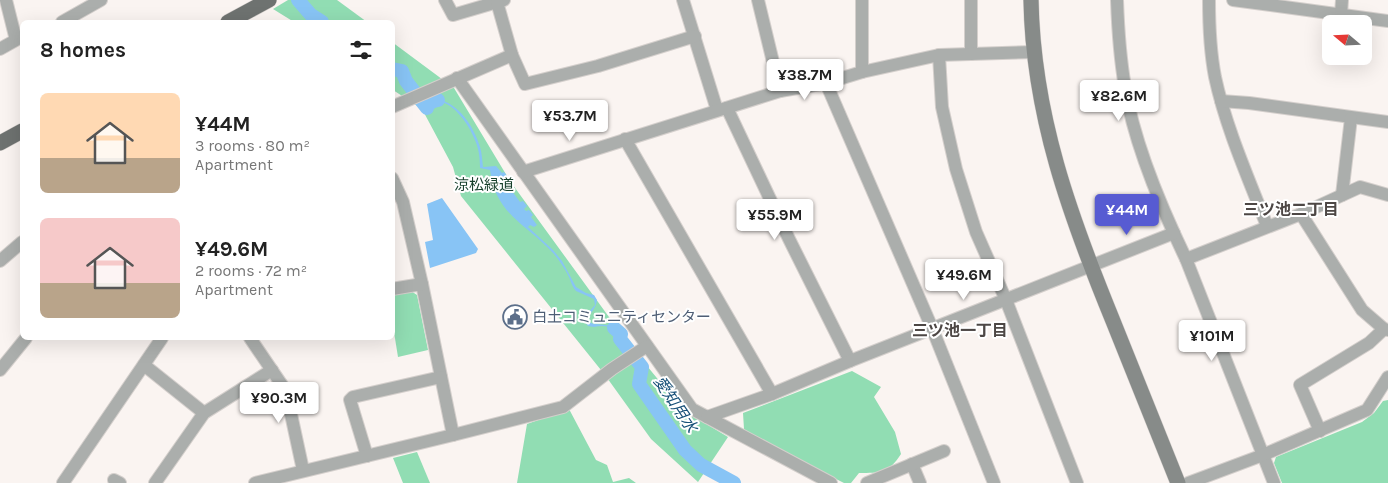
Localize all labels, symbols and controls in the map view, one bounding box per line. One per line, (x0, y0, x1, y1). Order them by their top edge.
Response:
north arrow (1322, 15, 1372, 65)
map controls (1322, 15, 1372, 65)
icon: filters (347, 36, 375, 64)
text: 8 homes (40, 38, 126, 62)
pin: ¥38.7M (764, 58, 846, 101)
text: ¥38.7M (777, 65, 833, 84)
pin: ¥82.6M (1078, 80, 1160, 122)
text: ¥82.6M (1091, 86, 1147, 105)
pin: ¥53.7M (529, 100, 611, 142)
text: ¥53.7M (543, 106, 597, 125)
text: ¥44M (195, 112, 251, 136)
icon: home (80, 113, 140, 173)
text: 3 rooms · 80 m² (195, 136, 310, 155)
text: Apartment (195, 155, 273, 174)
park label: 涼松緑道 (454, 176, 514, 194)
pin: ¥44M (1097, 194, 1157, 236)
pin: ¥55.9M (734, 198, 816, 241)
text: ¥44M (1106, 200, 1148, 219)
district label: 三ツ池二丁目 (1243, 200, 1339, 219)
text: ¥55.9M (747, 205, 803, 224)
text: ¥49.6M (195, 237, 268, 261)
icon: home (80, 238, 140, 298)
pin: ¥49.6M (923, 258, 1005, 301)
text: 2 rooms · 72 m² (195, 261, 307, 280)
text: ¥49.6M (936, 265, 992, 284)
text: Apartment (195, 280, 273, 299)
public building icon: 白土コミュニティセンター (502, 304, 528, 330)
place label: 白土コミュニティセンター (532, 308, 711, 326)
pin: ¥101M (1177, 320, 1247, 362)
district label: 三ツ池一丁目 (912, 321, 1008, 340)
text: ¥101M (1190, 326, 1234, 345)
water label: 愛知用水 (650, 372, 702, 438)
pin: ¥90.3M (238, 382, 320, 424)
text: ¥90.3M (251, 388, 307, 407)

